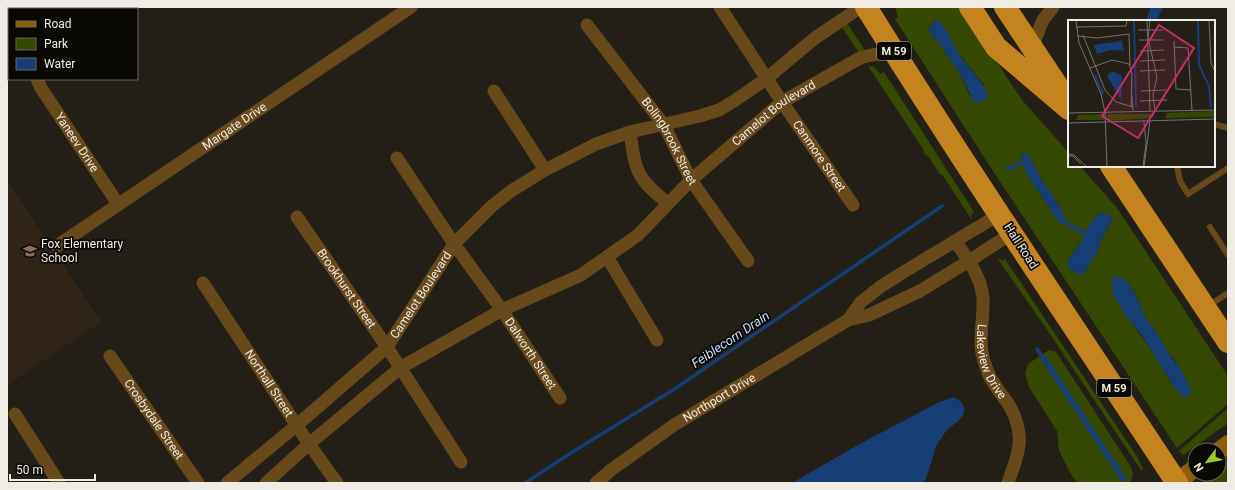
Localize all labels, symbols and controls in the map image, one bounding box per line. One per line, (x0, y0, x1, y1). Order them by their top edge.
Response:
legend (8, 8, 138, 80)
text: Road (44, 17, 72, 31)
inset map (1068, 20, 1215, 167)
text: Park (44, 37, 69, 51)
road number: M 59 (877, 42, 911, 60)
text: Water (44, 57, 75, 71)
street label: Camelot Boulevard (729, 78, 818, 149)
street label: Bolingbrook Street (639, 95, 700, 188)
street label: Margate Drive (200, 100, 269, 153)
street label: Yaneev Drive (52, 110, 102, 175)
street label: Canmore Street (790, 118, 849, 194)
street label: Hall Road (1001, 221, 1041, 271)
place label: Fox Elementary School (41, 237, 123, 265)
school or university icon: Fox Elementary School (22, 243, 38, 259)
street label: Brookhurst Street (314, 246, 379, 331)
street label: Camelot Boulevard (387, 249, 454, 341)
water label: Feiblecorn Drain (688, 308, 772, 371)
street label: Dalworth Street (502, 315, 559, 392)
street label: Lakeview Drive (974, 323, 1009, 402)
street label: Northall Street (242, 347, 296, 419)
street label: Northport Drive (680, 371, 758, 425)
street label: Crosbydale Street (121, 376, 187, 462)
road number: M 59 (1097, 379, 1131, 397)
north arrow (1187, 442, 1227, 482)
scale bar (10, 456, 95, 482)
text: N (1191, 460, 1207, 474)
text: 50 m (16, 463, 43, 477)

